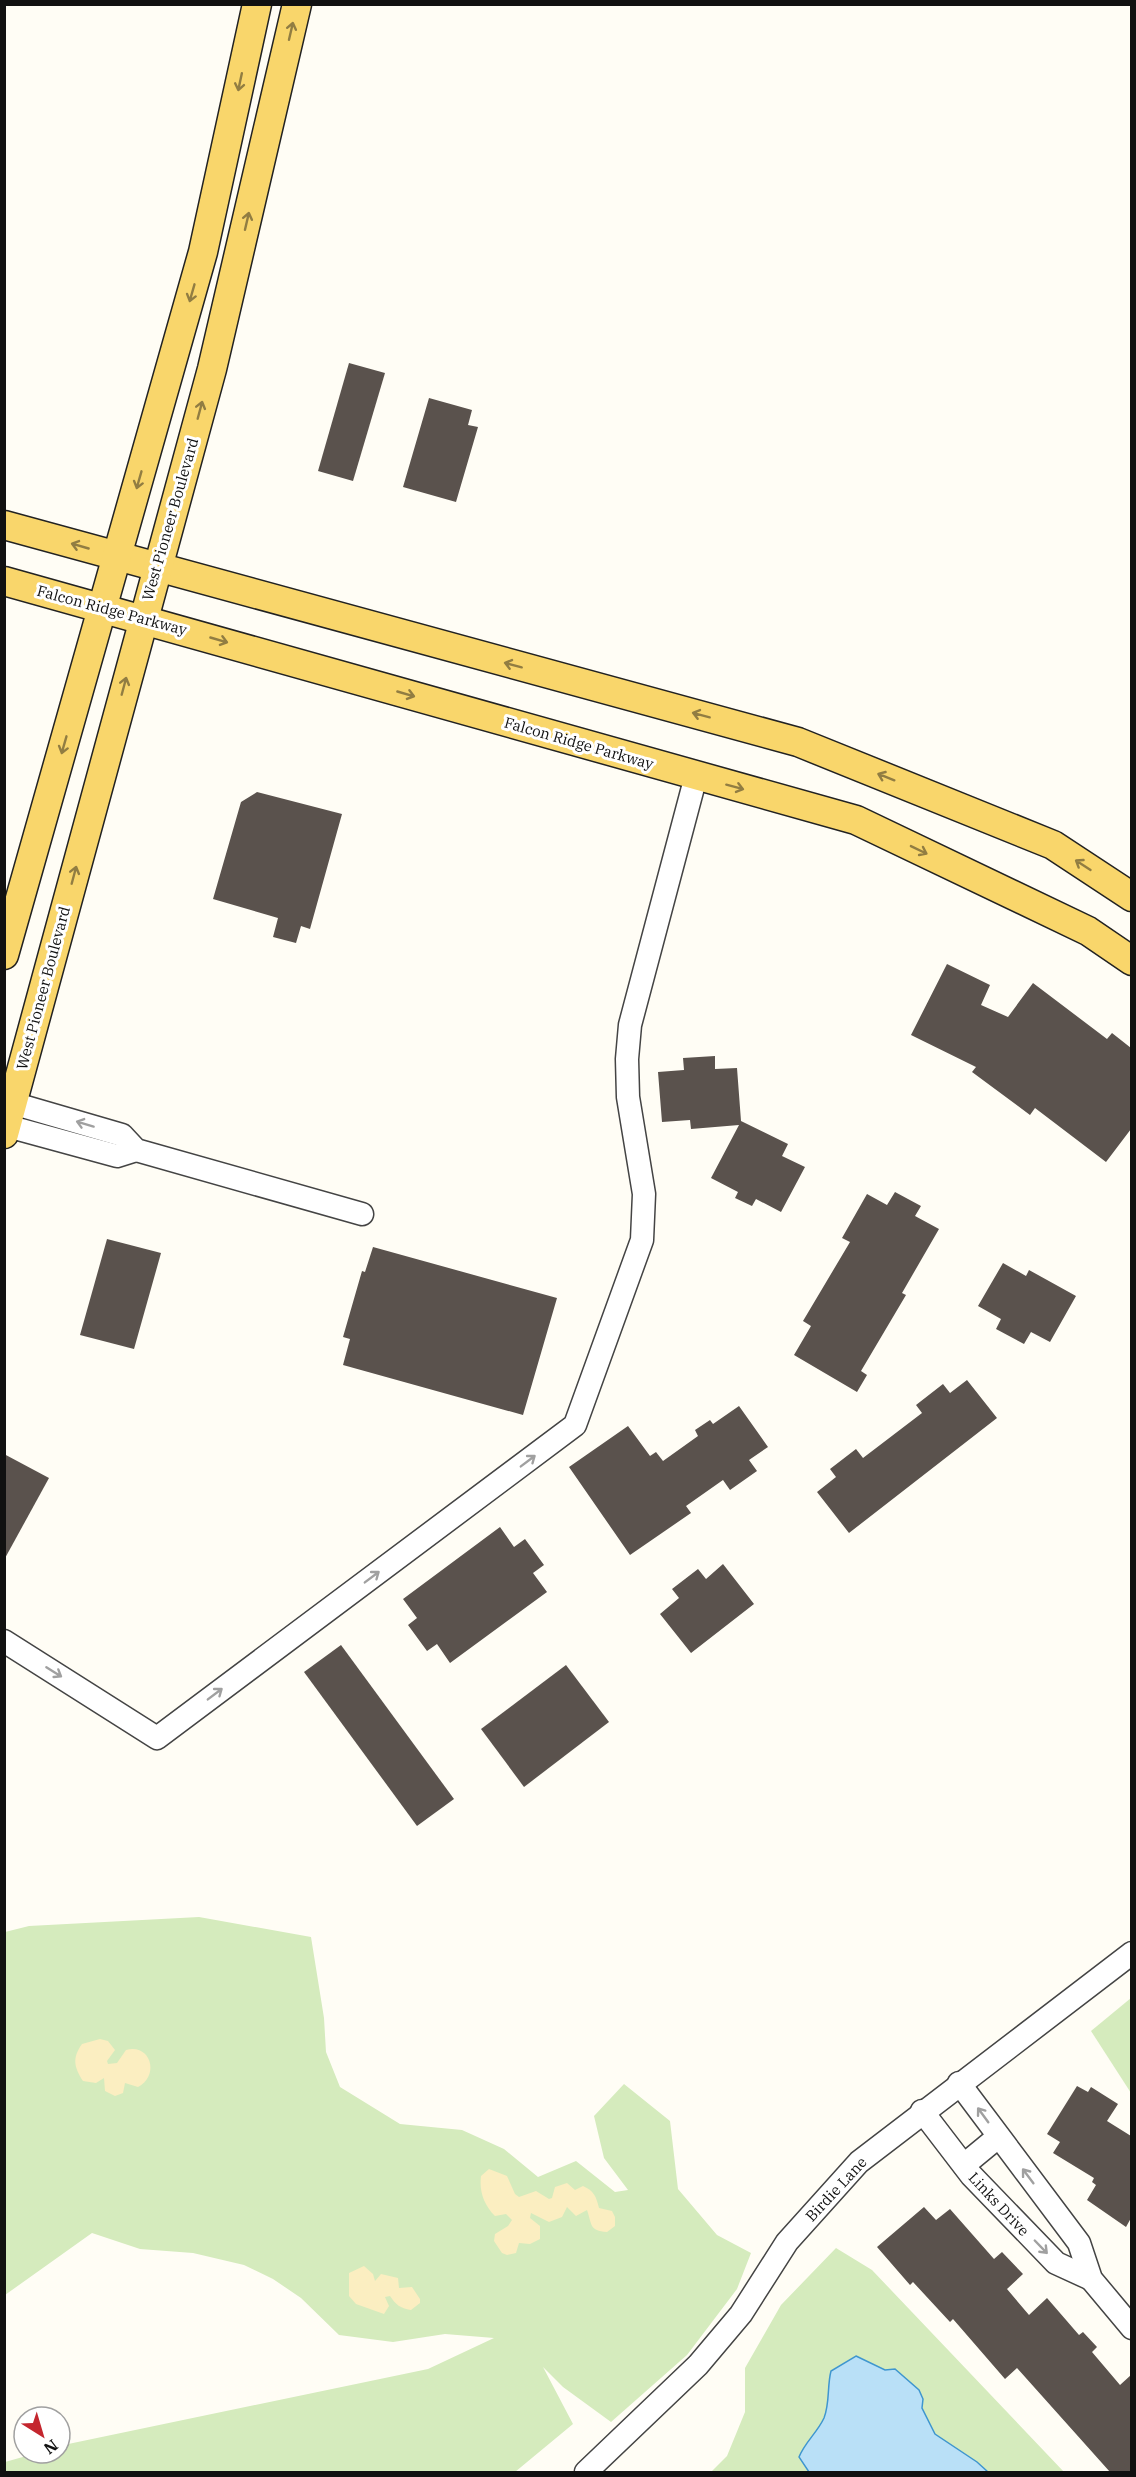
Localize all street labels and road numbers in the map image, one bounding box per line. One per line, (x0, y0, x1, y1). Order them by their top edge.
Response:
street label: West Pioneer Boulevard (138, 435, 202, 603)
street label: Falcon Ridge Parkway (35, 581, 189, 639)
street label: Falcon Ridge Parkway (502, 713, 656, 773)
street label: West Pioneer Boulevard (12, 904, 74, 1072)
street label: Birdie Lane (801, 2153, 871, 2225)
street label: Links Drive (965, 2168, 1033, 2240)

